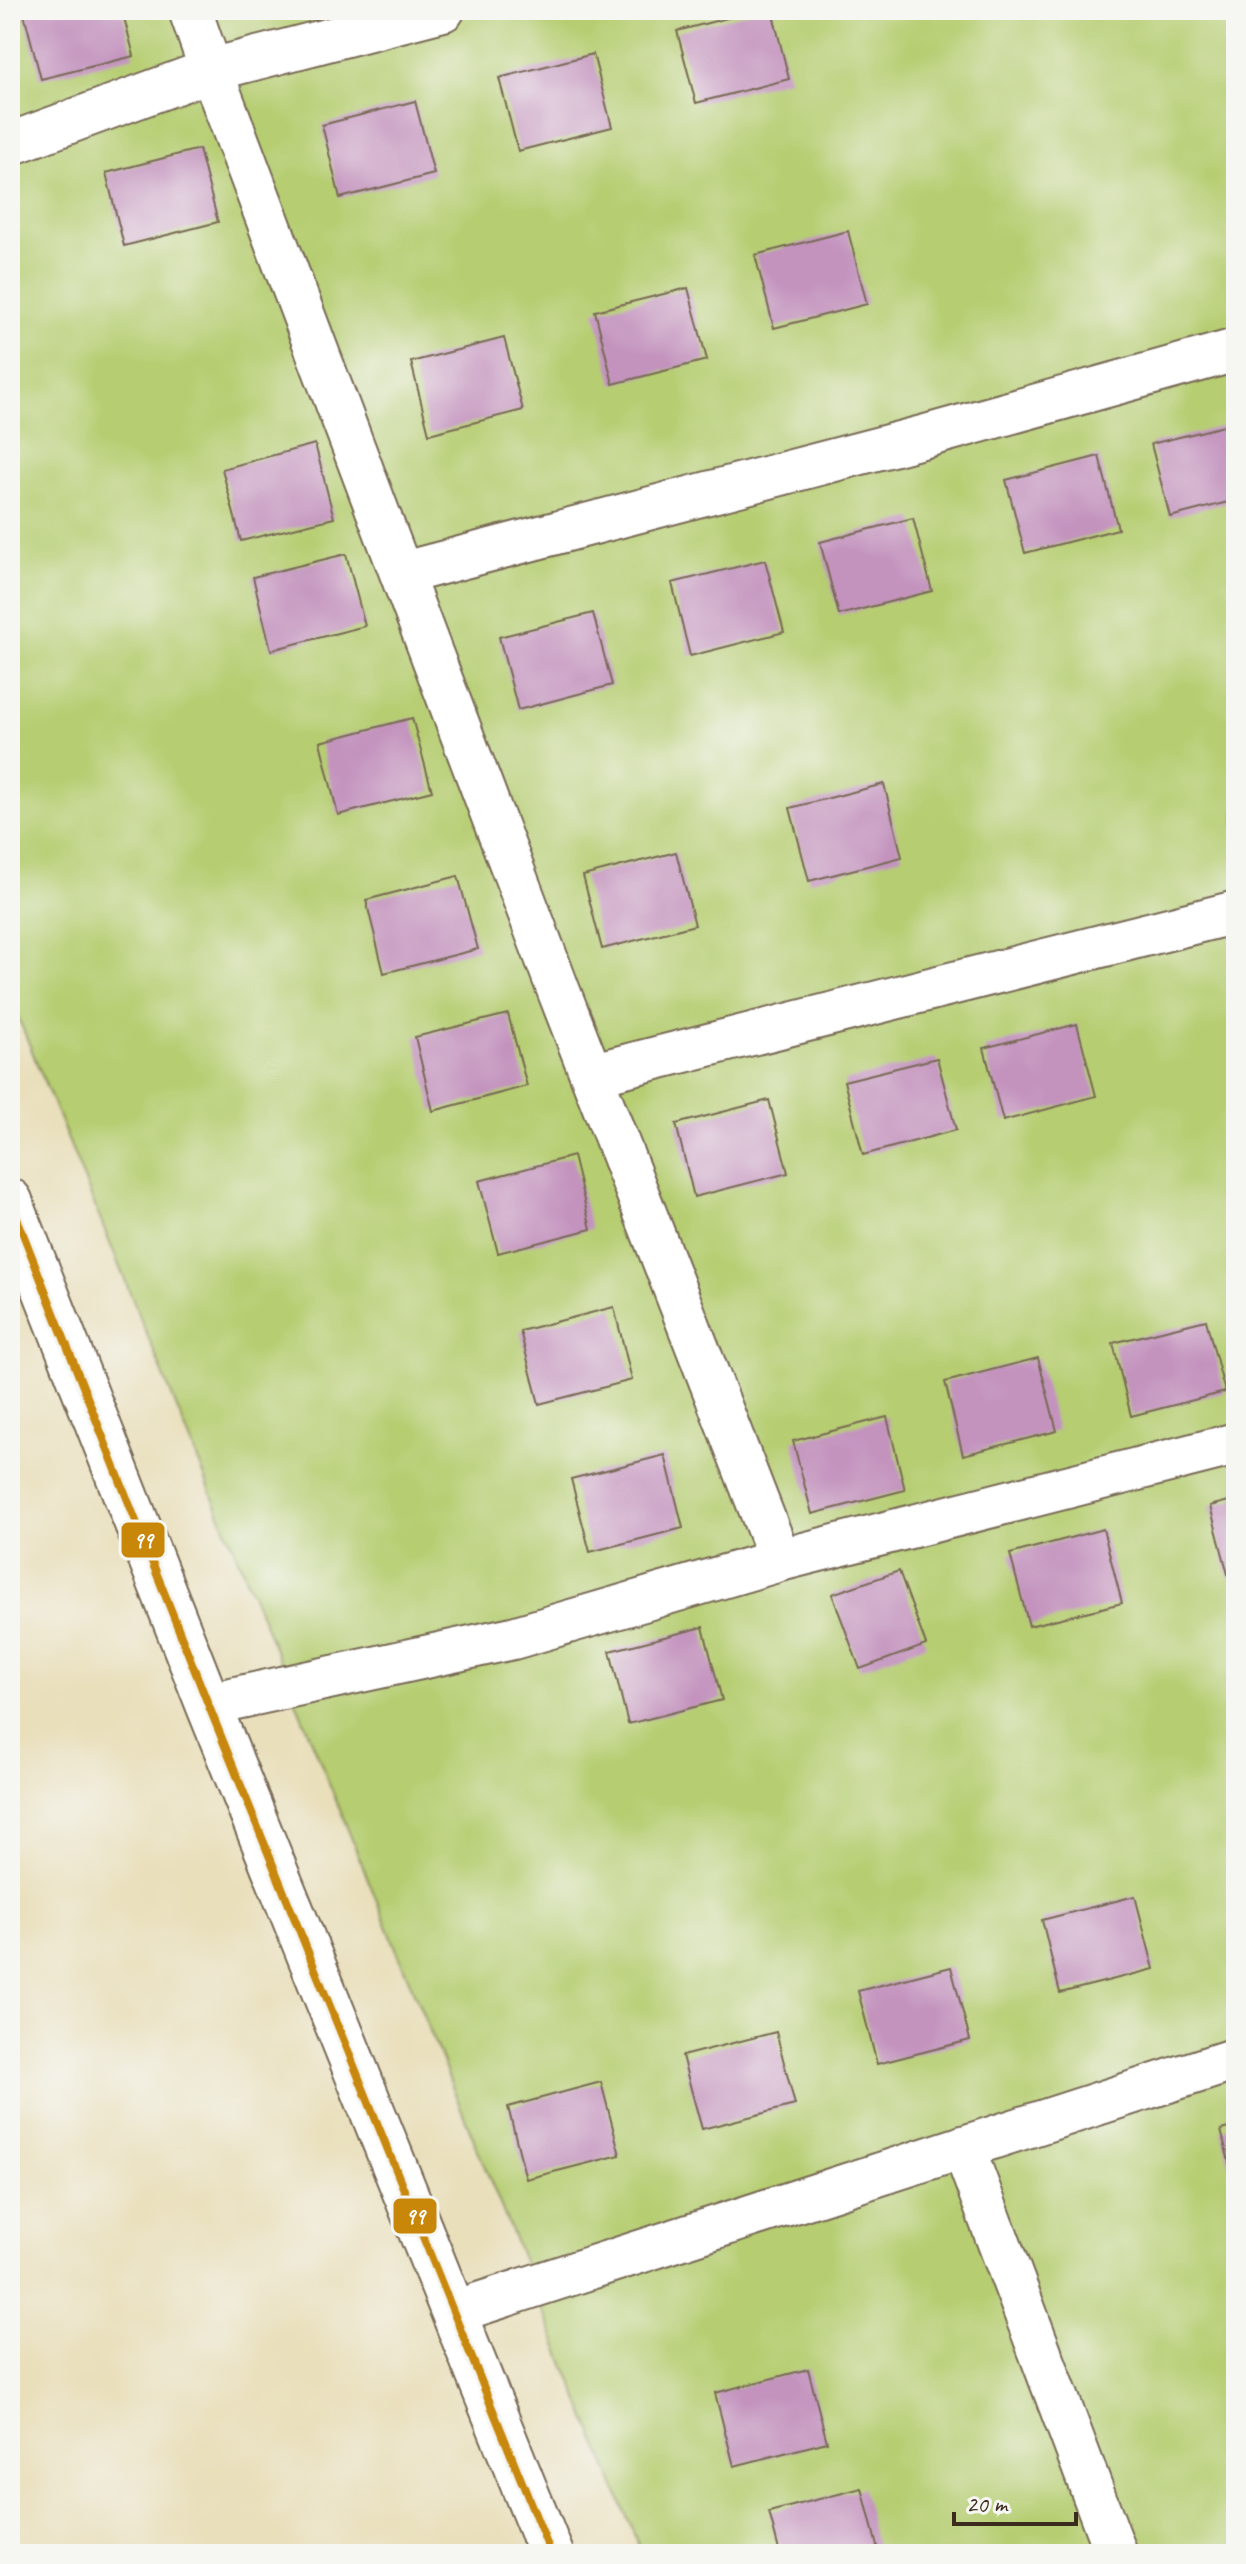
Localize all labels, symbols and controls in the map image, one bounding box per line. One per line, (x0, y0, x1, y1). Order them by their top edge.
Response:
line badge: 99 (120, 1521, 166, 1559)
text: 99 (133, 1527, 155, 1555)
line badge: 99 (392, 2197, 438, 2235)
text: 99 (405, 2203, 427, 2231)
scale bar (954, 2476, 1076, 2526)
text: 20 m (966, 2489, 1009, 2519)

